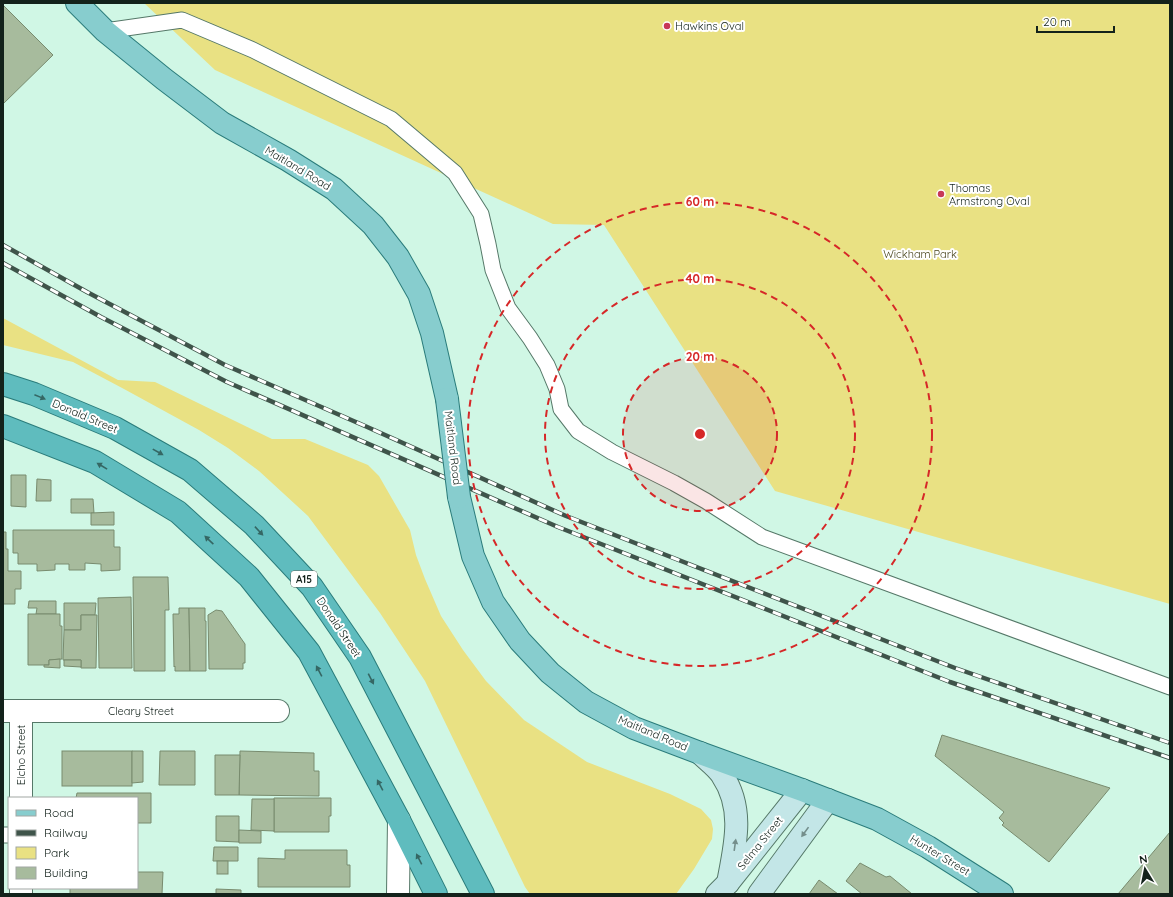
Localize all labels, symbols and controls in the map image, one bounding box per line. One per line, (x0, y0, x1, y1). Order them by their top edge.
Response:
scale bar (1037, 8, 1114, 34)
text: 20 m (1043, 14, 1071, 29)
place label: Hawkins Oval (675, 19, 744, 33)
marker: Hawkins Oval (662, 21, 672, 31)
street label: Maitland Road (263, 143, 333, 193)
place label: Thomas Armstrong Oval (949, 181, 1030, 208)
marker: Thomas Armstrong Oval (936, 189, 946, 199)
text: 60 m (686, 194, 714, 209)
park label: Wickham Park (883, 247, 957, 261)
text: 40 m (686, 271, 714, 286)
text: 20 m (686, 349, 714, 364)
one-way arrow (34, 394, 46, 400)
street label: Donald Street (50, 396, 120, 436)
street label: Maitland Road (442, 410, 464, 486)
centre of rings (693, 427, 707, 441)
one-way arrow (152, 448, 163, 455)
one-way arrow (96, 463, 108, 470)
one-way arrow (255, 526, 264, 537)
one-way arrow (204, 535, 214, 545)
road number: A15 (291, 571, 317, 587)
street label: Donald Street (314, 594, 364, 660)
one-way arrow (316, 665, 322, 677)
one-way arrow (368, 673, 375, 685)
street label: Cleary Street (108, 704, 174, 718)
street label: Maitland Road (616, 712, 690, 754)
street label: Elcho Street (14, 725, 28, 785)
one-way arrow (377, 779, 384, 791)
legend (8, 797, 138, 889)
text: Road (44, 805, 74, 820)
street label: Selma Street (734, 813, 786, 873)
text: Railway (44, 825, 88, 840)
one-way arrow (801, 826, 809, 837)
street label: Hunter Street (907, 832, 973, 879)
one-way arrow (732, 839, 738, 851)
text: Park (44, 845, 69, 860)
north arrow (1125, 849, 1165, 889)
text: N (1138, 852, 1148, 867)
one-way arrow (415, 853, 422, 865)
text: Building (44, 865, 88, 880)

